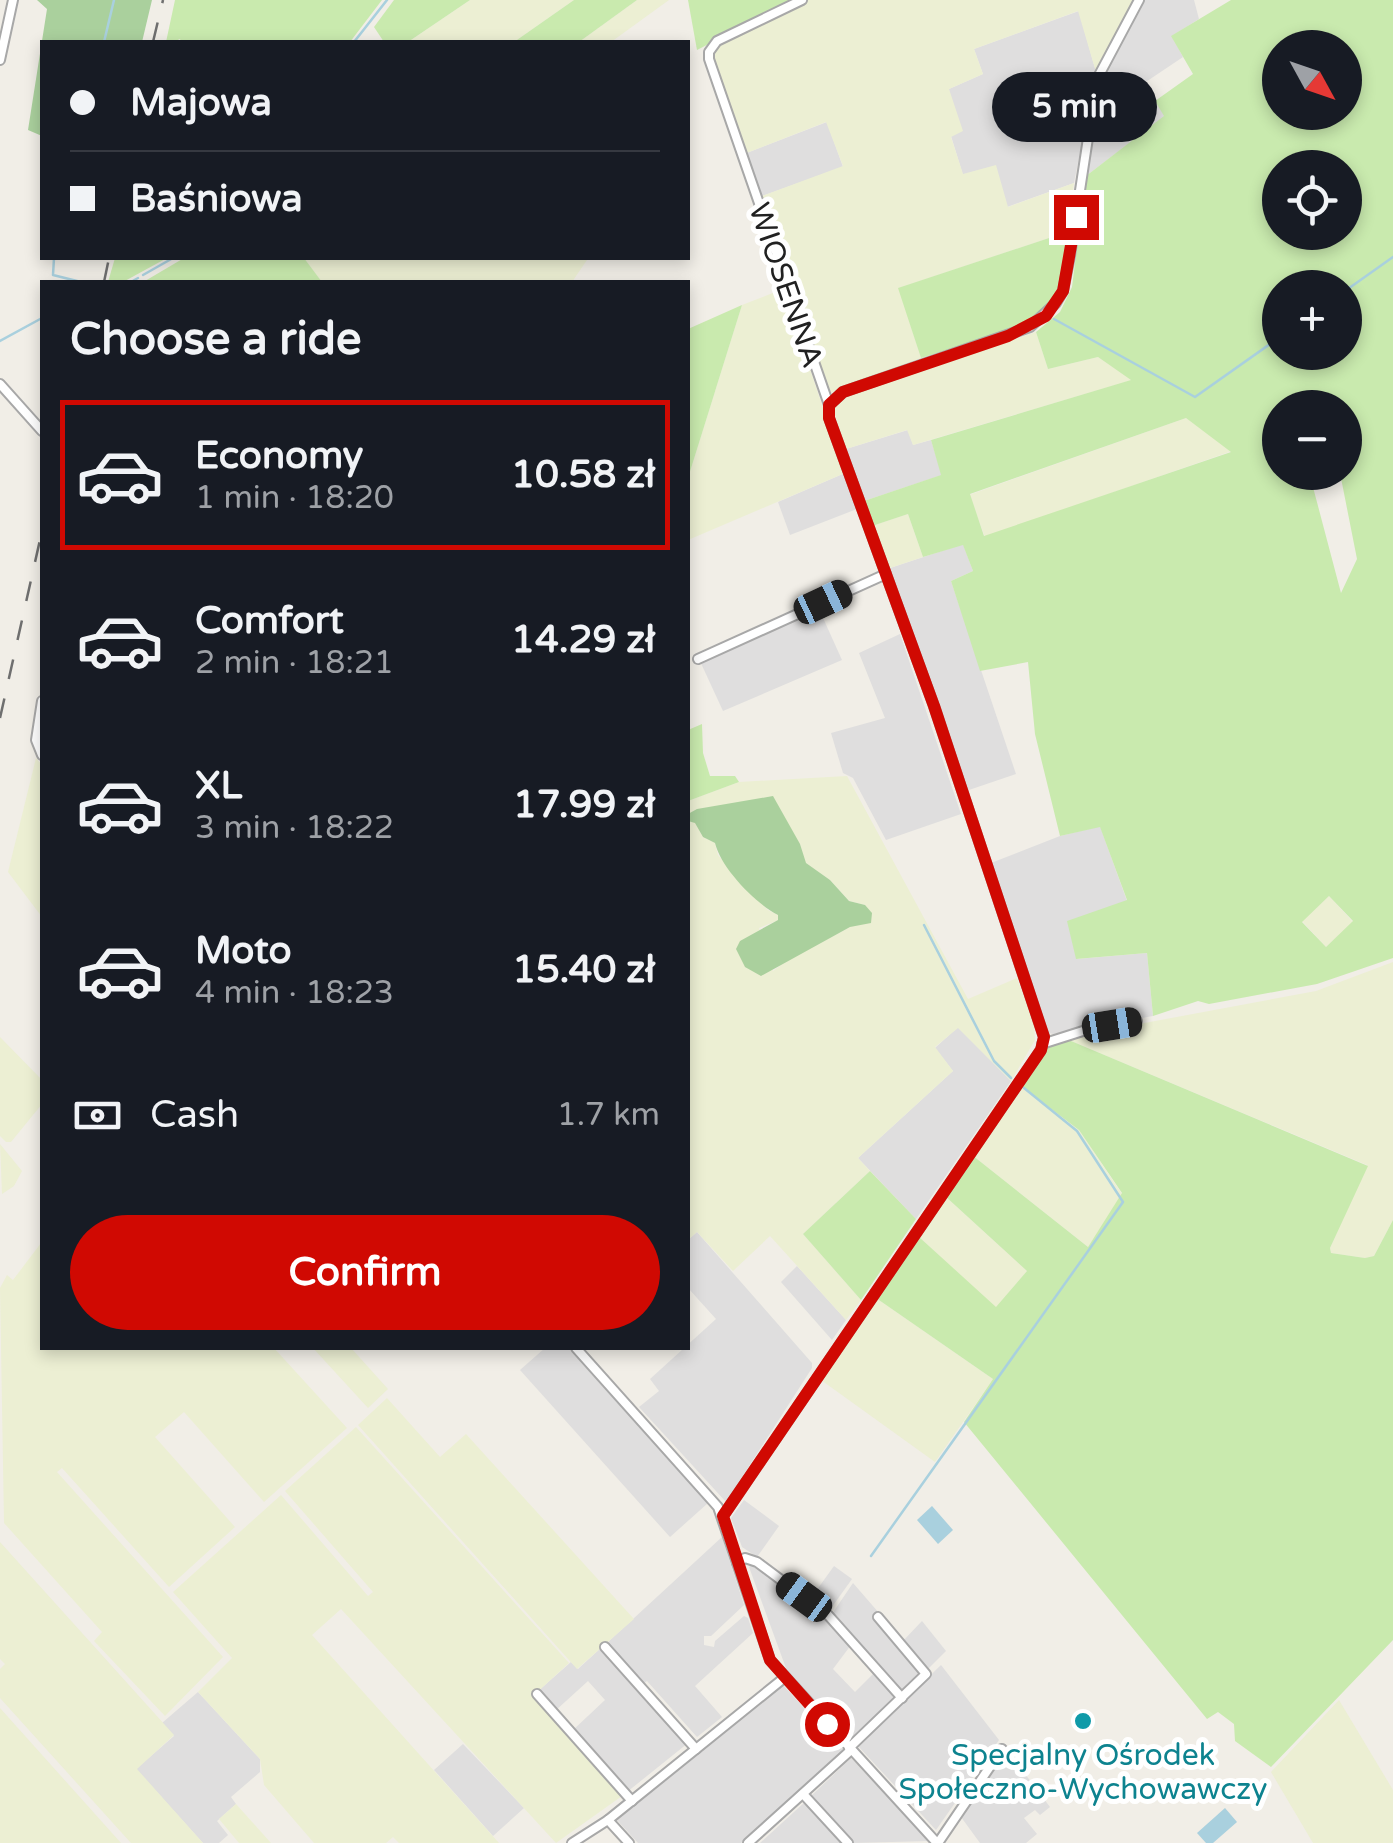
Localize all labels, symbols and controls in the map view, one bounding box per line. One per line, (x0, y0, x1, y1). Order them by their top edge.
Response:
north arrow (1262, 30, 1362, 130)
map controls (1262, 30, 1362, 490)
callout: 5 min (994, 72, 1158, 142)
text: Majowa (130, 80, 272, 126)
text: 5 min (1032, 88, 1117, 126)
button: locate (1262, 150, 1362, 250)
text: Baśniowa (130, 176, 303, 222)
route end (1054, 195, 1099, 240)
street label: WIOSENNA (740, 198, 831, 372)
button: + (1262, 270, 1362, 370)
text: Choose a ride (70, 313, 361, 367)
button: − (1262, 390, 1362, 490)
icon: car (75, 430, 165, 520)
text: Economy (195, 433, 363, 479)
text: 10.58 zł (511, 452, 655, 498)
text: 1 min · 18:20 (195, 479, 394, 517)
car (789, 576, 857, 628)
icon: car (75, 595, 165, 685)
text: Comfort (195, 598, 344, 644)
text: 14.29 zł (511, 617, 655, 663)
text: 2 min · 18:21 (195, 644, 394, 682)
icon: car (75, 760, 165, 850)
text: XL (195, 763, 242, 809)
text: 17.99 zł (513, 782, 655, 828)
text: 3 min · 18:22 (195, 809, 394, 847)
icon: car (75, 925, 165, 1015)
text: Moto (195, 928, 291, 974)
text: 15.40 zł (512, 947, 655, 993)
text: 4 min · 18:23 (195, 974, 394, 1012)
car (1080, 1005, 1144, 1045)
icon: cash (70, 1088, 125, 1143)
text: Cash (150, 1092, 239, 1138)
text: 1.7 km (557, 1096, 660, 1134)
button: Confirm (70, 1215, 660, 1330)
car (771, 1567, 837, 1627)
route start (805, 1702, 850, 1747)
marker: Specjalny Ośrodek Społeczno-Wychowawczy (1072, 1710, 1094, 1732)
place label: Specjalny Ośrodek Społeczno-Wychowawczy (899, 1737, 1267, 1808)

